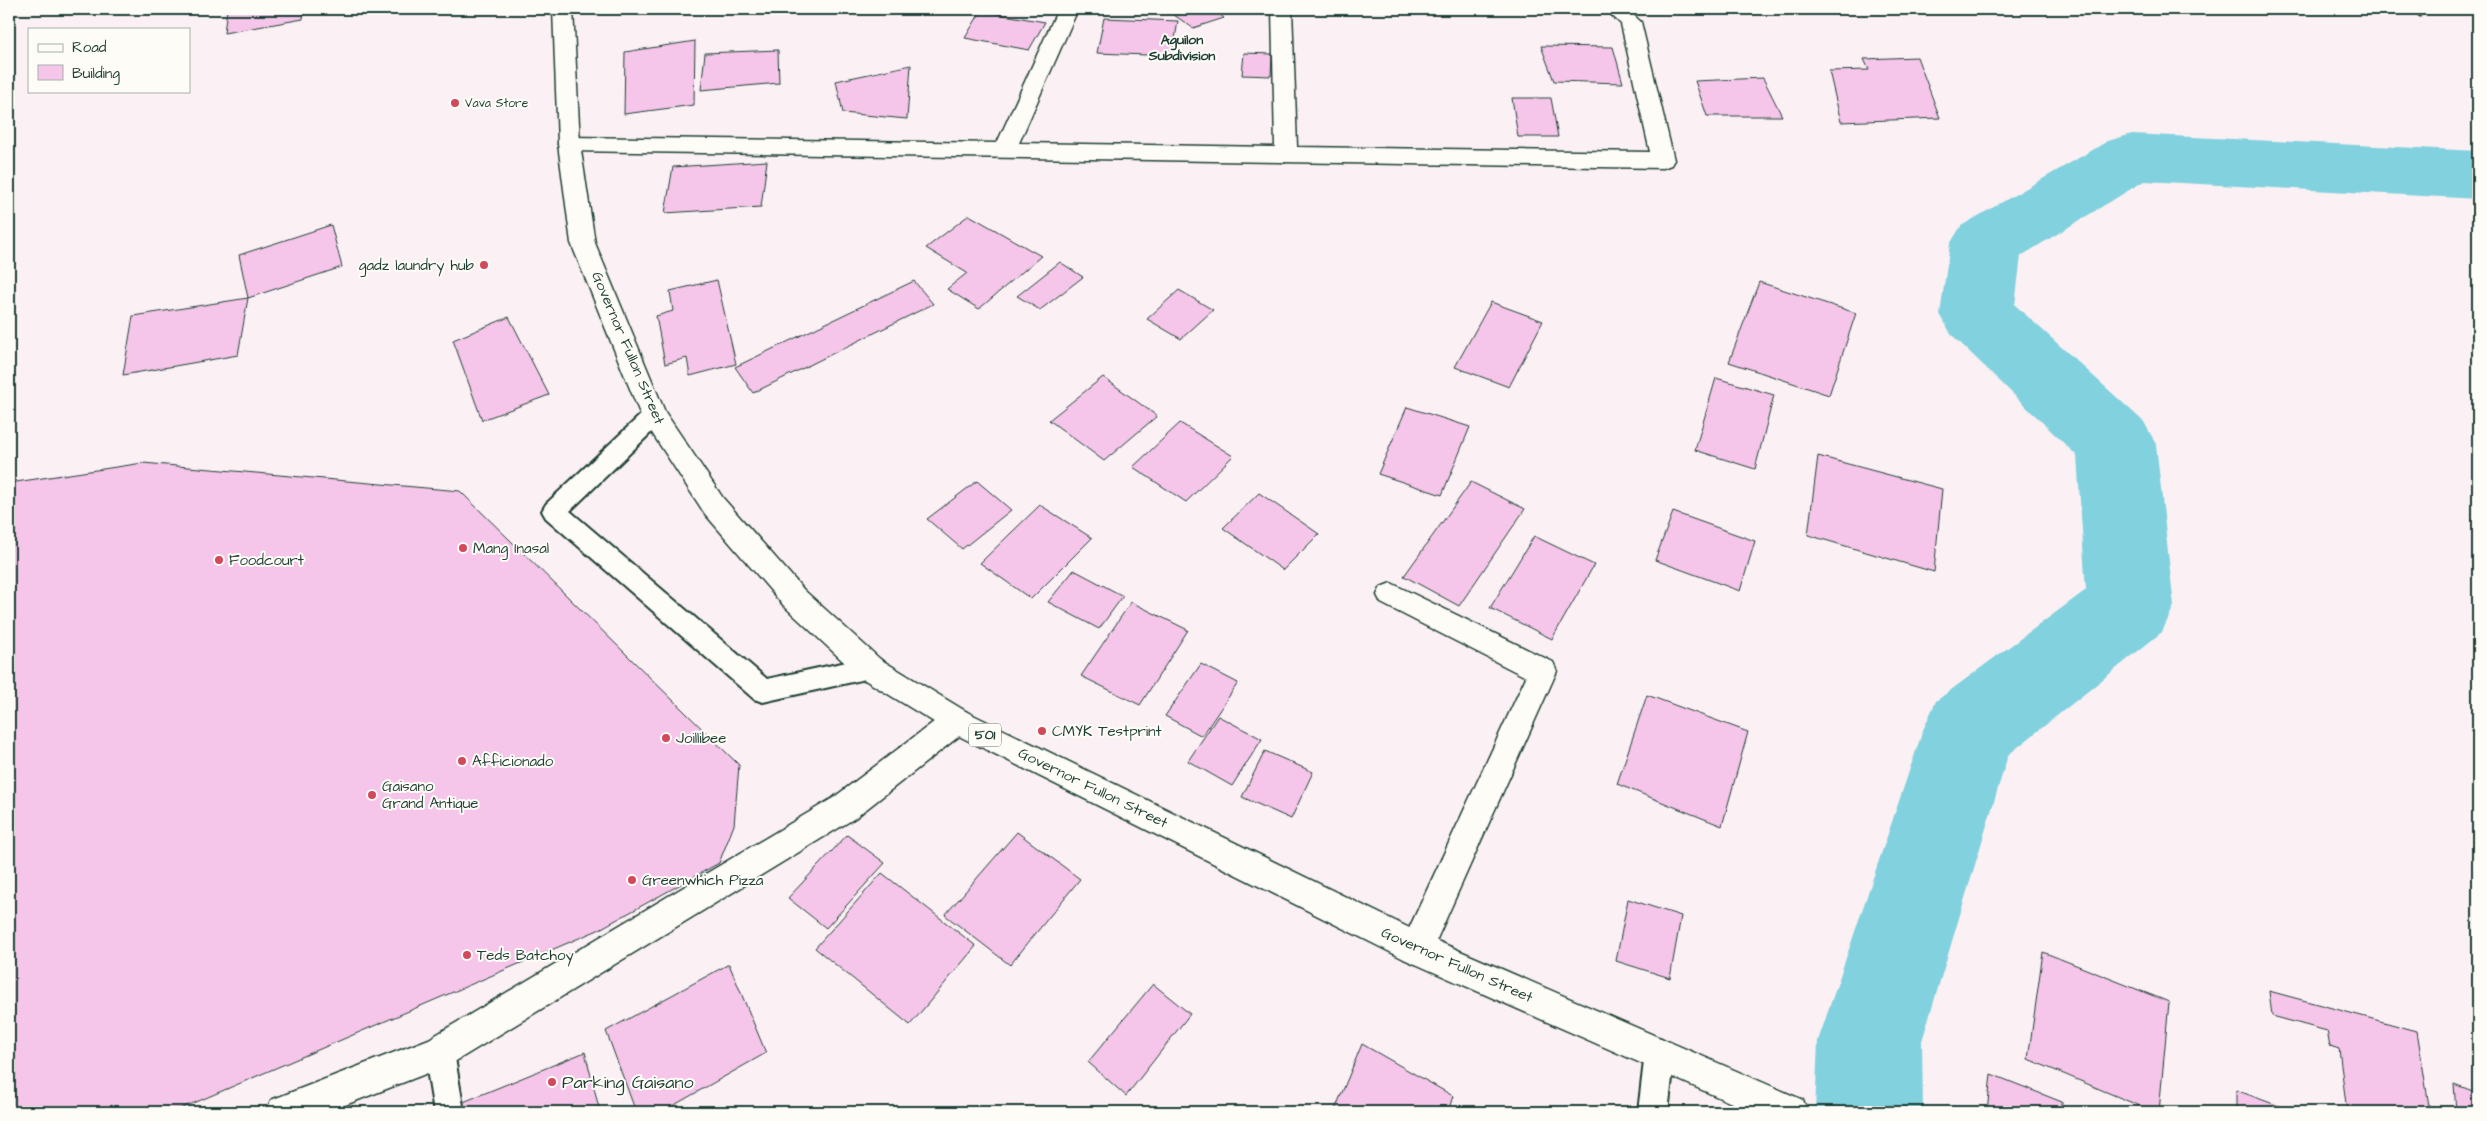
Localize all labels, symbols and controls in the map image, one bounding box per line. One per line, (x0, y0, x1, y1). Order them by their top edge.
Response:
legend (28, 28, 190, 92)
district label: Aguilon Subdivision (1148, 30, 1215, 66)
text: Road (72, 37, 107, 58)
text: Building (72, 63, 120, 85)
place label: Vava Store (465, 95, 529, 112)
marker: Vava Store (449, 97, 461, 109)
place label: gadz laundry hub (359, 255, 475, 277)
marker: gadz laundry hub (478, 259, 490, 271)
street label: Governor Fullon Street (586, 268, 670, 428)
place label: Mang Inasal (473, 538, 549, 560)
marker: Mang Inasal (457, 542, 469, 554)
place label: Foodcourt (229, 550, 304, 571)
marker: Foodcourt (213, 554, 225, 566)
place label: CMYK Testprint (1052, 721, 1162, 742)
road number: 501 (969, 724, 1001, 746)
marker: CMYK Testprint (1036, 725, 1048, 737)
place label: Joillibee (676, 728, 726, 749)
marker: Joillibee (660, 732, 672, 744)
street label: Governor Fullon Street (1015, 743, 1171, 833)
place label: Afficionado (472, 751, 554, 772)
marker: Afficionado (456, 755, 468, 767)
place label: Gaisano Grand Antique (382, 776, 478, 814)
marker: Gaisano Grand Antique (366, 789, 378, 801)
place label: Greenwhich Pizza (642, 870, 764, 891)
marker: Greenwhich Pizza (626, 874, 638, 886)
street label: Governor Fullon Street (1378, 922, 1536, 1008)
place label: Teds Batchoy (477, 945, 574, 967)
marker: Teds Batchoy (461, 949, 473, 961)
place label: Parking Gaisano (562, 1070, 694, 1096)
marker: Parking Gaisano (546, 1076, 558, 1088)

